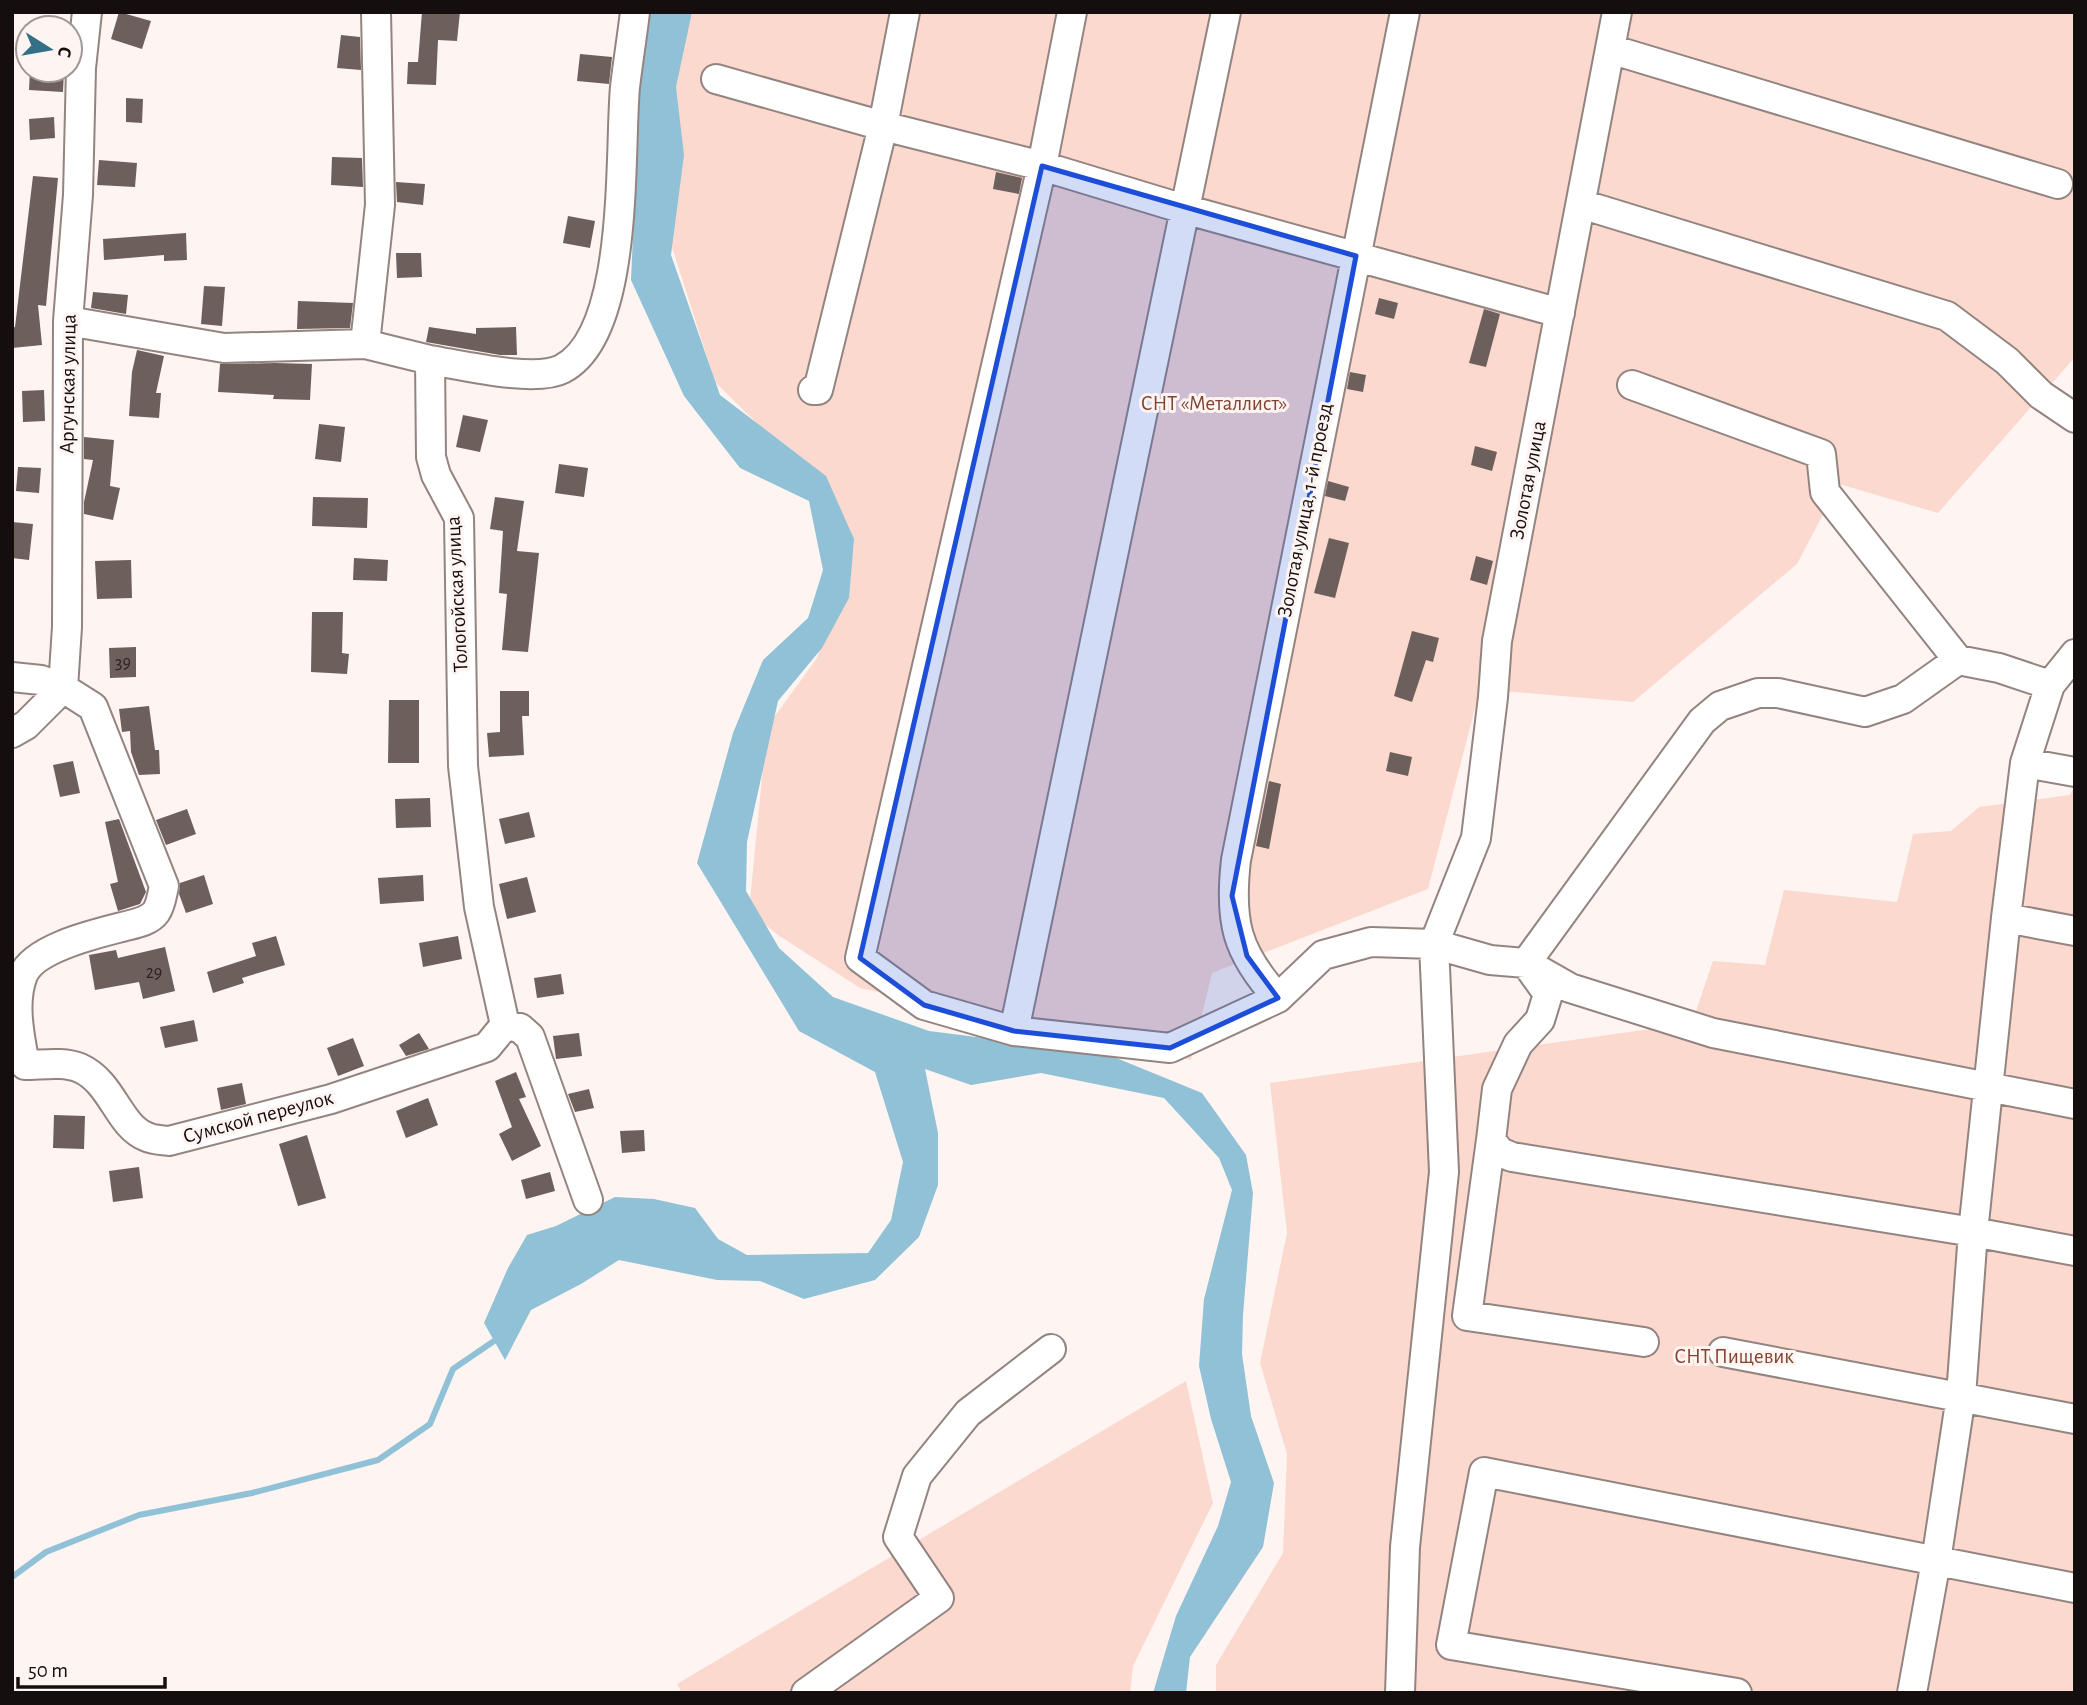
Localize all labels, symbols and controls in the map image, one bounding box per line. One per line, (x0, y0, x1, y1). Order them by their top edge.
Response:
north arrow (14, 14, 84, 84)
text: С (54, 45, 75, 59)
street label: Аргунская улица (56, 313, 80, 454)
park label: СНТ «Металлист» (1141, 393, 1287, 414)
street label: Золотая улица, 1-й проезд (1274, 401, 1336, 619)
street label: Золотая улица (1506, 418, 1550, 541)
street label: Тологойская улица (442, 515, 472, 673)
house number: 39 (115, 654, 131, 672)
house number: 29 (146, 964, 162, 982)
street label: Сумской переулок (181, 1087, 336, 1147)
park label: СНТ Пищевик (1674, 1346, 1794, 1367)
scale bar (18, 1646, 164, 1690)
text: 50 m (28, 1660, 68, 1681)

